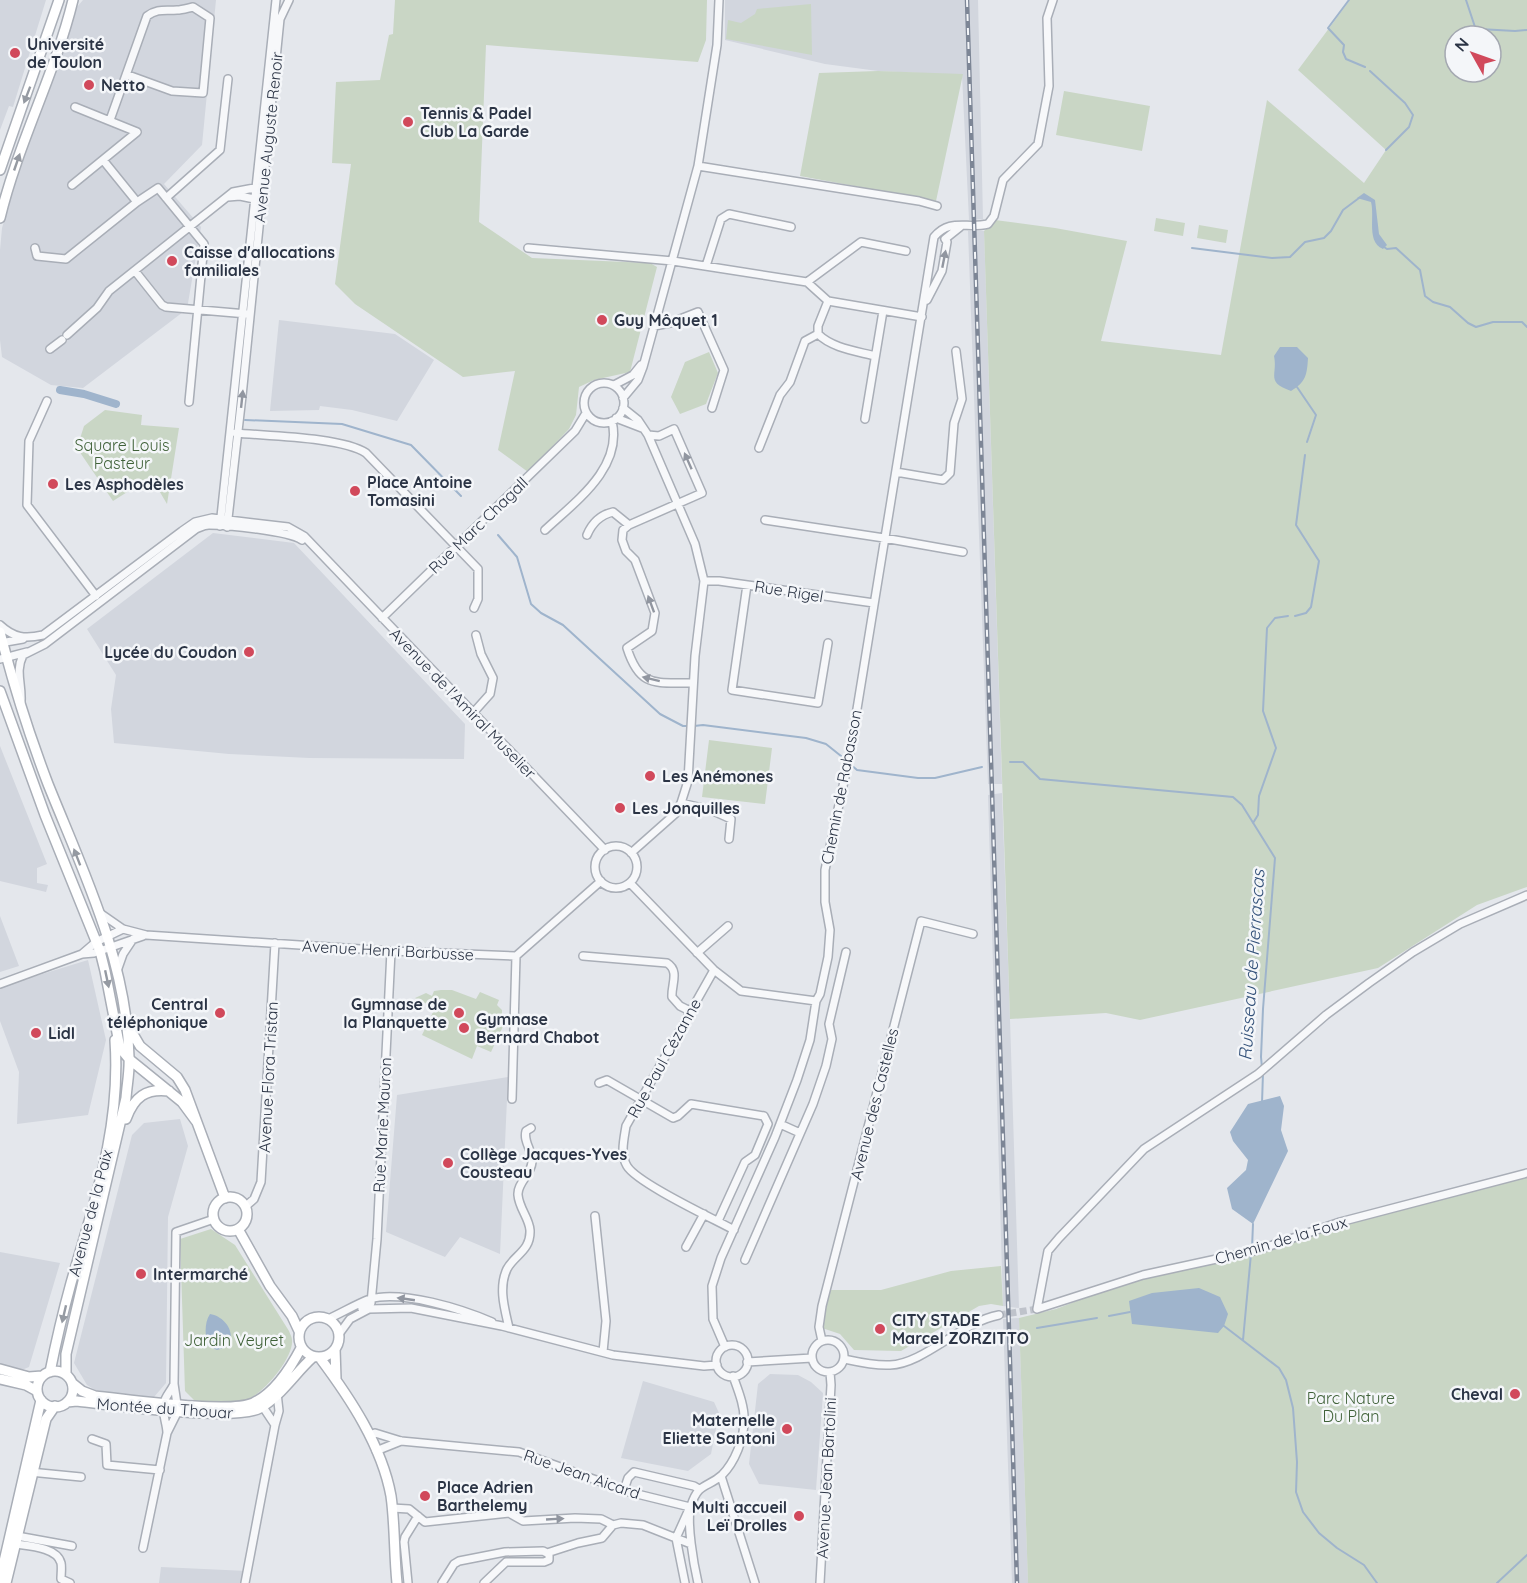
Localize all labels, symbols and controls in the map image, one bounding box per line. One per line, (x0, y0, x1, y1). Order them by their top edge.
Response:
north arrow (1443, 24, 1503, 84)
text: N (1450, 33, 1473, 55)
place label: Université de Toulon (27, 34, 104, 72)
marker: Université de Toulon (8, 46, 22, 60)
street label: Avenue Auguste Renoir (249, 51, 287, 223)
place label: Netto (101, 75, 145, 95)
marker: Netto (82, 78, 96, 92)
one-way arrow (21, 86, 31, 104)
place label: Tennis & Padel Club La Garde (420, 103, 532, 141)
marker: Tennis & Padel Club La Garde (401, 115, 415, 129)
one-way arrow (12, 152, 22, 170)
place label: Caisse d'allocations familiales (184, 242, 335, 280)
one-way arrow (940, 249, 949, 268)
marker: Caisse d'allocations familiales (165, 254, 179, 268)
place label: Guy Môquet 1 (614, 310, 718, 330)
marker: Guy Môquet 1 (595, 313, 609, 327)
one-way arrow (237, 389, 247, 408)
park label: Square Louis Pasteur (75, 435, 169, 473)
one-way arrow (683, 452, 693, 470)
place label: Place Antoine Tomasini (367, 472, 472, 510)
street label: Rue Marc Chagall (424, 472, 532, 578)
place label: Les Asphodèles (65, 474, 184, 494)
marker: Les Asphodèles (46, 477, 60, 491)
marker: Place Antoine Tomasini (348, 484, 362, 498)
street label: Rue Rigel (753, 576, 825, 606)
one-way arrow (646, 595, 656, 613)
street label: Avenue de l'Amiral Muselier (386, 623, 540, 783)
place label: Lycée du Coudon (104, 642, 237, 662)
marker: Lycée du Coudon (242, 645, 256, 659)
one-way arrow (642, 674, 660, 684)
street label: Chemin de Rabasson (816, 708, 866, 866)
place label: Les Anémones (662, 766, 774, 786)
marker: Les Anémones (643, 769, 657, 783)
place label: Les Jonquilles (632, 798, 740, 818)
marker: Les Jonquilles (613, 801, 627, 815)
one-way arrow (72, 848, 82, 866)
water label: Ruisseau de Pierrascas (1233, 867, 1270, 1061)
street label: Avenue Henri Barbusse (302, 936, 474, 964)
one-way arrow (103, 970, 112, 989)
place label: Central téléphonique (107, 994, 208, 1032)
place label: Gymnase de la Planquette (343, 994, 447, 1032)
street label: Rue Paul Cézanne (623, 995, 705, 1121)
street label: Avenue Flora Tristan (254, 1001, 282, 1153)
marker: Central téléphonique (213, 1006, 227, 1020)
marker: Gymnase de la Planquette (452, 1006, 466, 1020)
place label: Gymnase Bernard Chabot (476, 1009, 600, 1047)
marker: Gymnase Bernard Chabot (457, 1021, 471, 1035)
place label: Lidl (48, 1023, 75, 1043)
marker: Lidl (29, 1026, 43, 1040)
street label: Avenue des Castelles (845, 1026, 903, 1182)
street label: Rue Marie Mauron (368, 1057, 396, 1193)
place label: Collège Jacques-Yves Cousteau (460, 1144, 628, 1182)
street label: Avenue de la Paix (63, 1147, 117, 1279)
marker: Collège Jacques-Yves Cousteau (441, 1156, 455, 1170)
street label: Chemin de la Foux (1213, 1212, 1350, 1268)
place label: Intermarché (153, 1264, 248, 1284)
marker: Intermarché (134, 1267, 148, 1281)
one-way arrow (397, 1294, 416, 1303)
one-way arrow (59, 1305, 68, 1324)
place label: CITY STADE Marcel ZORZITTO (892, 1310, 1029, 1348)
marker: CITY STADE Marcel ZORZITTO (873, 1322, 887, 1336)
park label: Jardin Veyret (184, 1330, 284, 1350)
place label: Cheval (1451, 1384, 1503, 1404)
marker: Cheval (1508, 1387, 1522, 1401)
park label: Parc Nature Du Plan (1307, 1388, 1395, 1426)
street label: Montée du Thouar (96, 1393, 234, 1423)
street label: Avenue Jean Bartolini (812, 1397, 840, 1559)
place label: Maternelle Eliette Santoni (662, 1410, 775, 1448)
marker: Maternelle Eliette Santoni (780, 1422, 794, 1436)
street label: Rue Jean Aicard (521, 1445, 643, 1503)
place label: Place Adrien Barthelemy (437, 1477, 533, 1515)
marker: Place Adrien Barthelemy (418, 1489, 432, 1503)
place label: Multi accueil Leï Drolles (692, 1497, 787, 1535)
marker: Multi accueil Leï Drolles (792, 1509, 806, 1523)
one-way arrow (546, 1514, 565, 1523)

